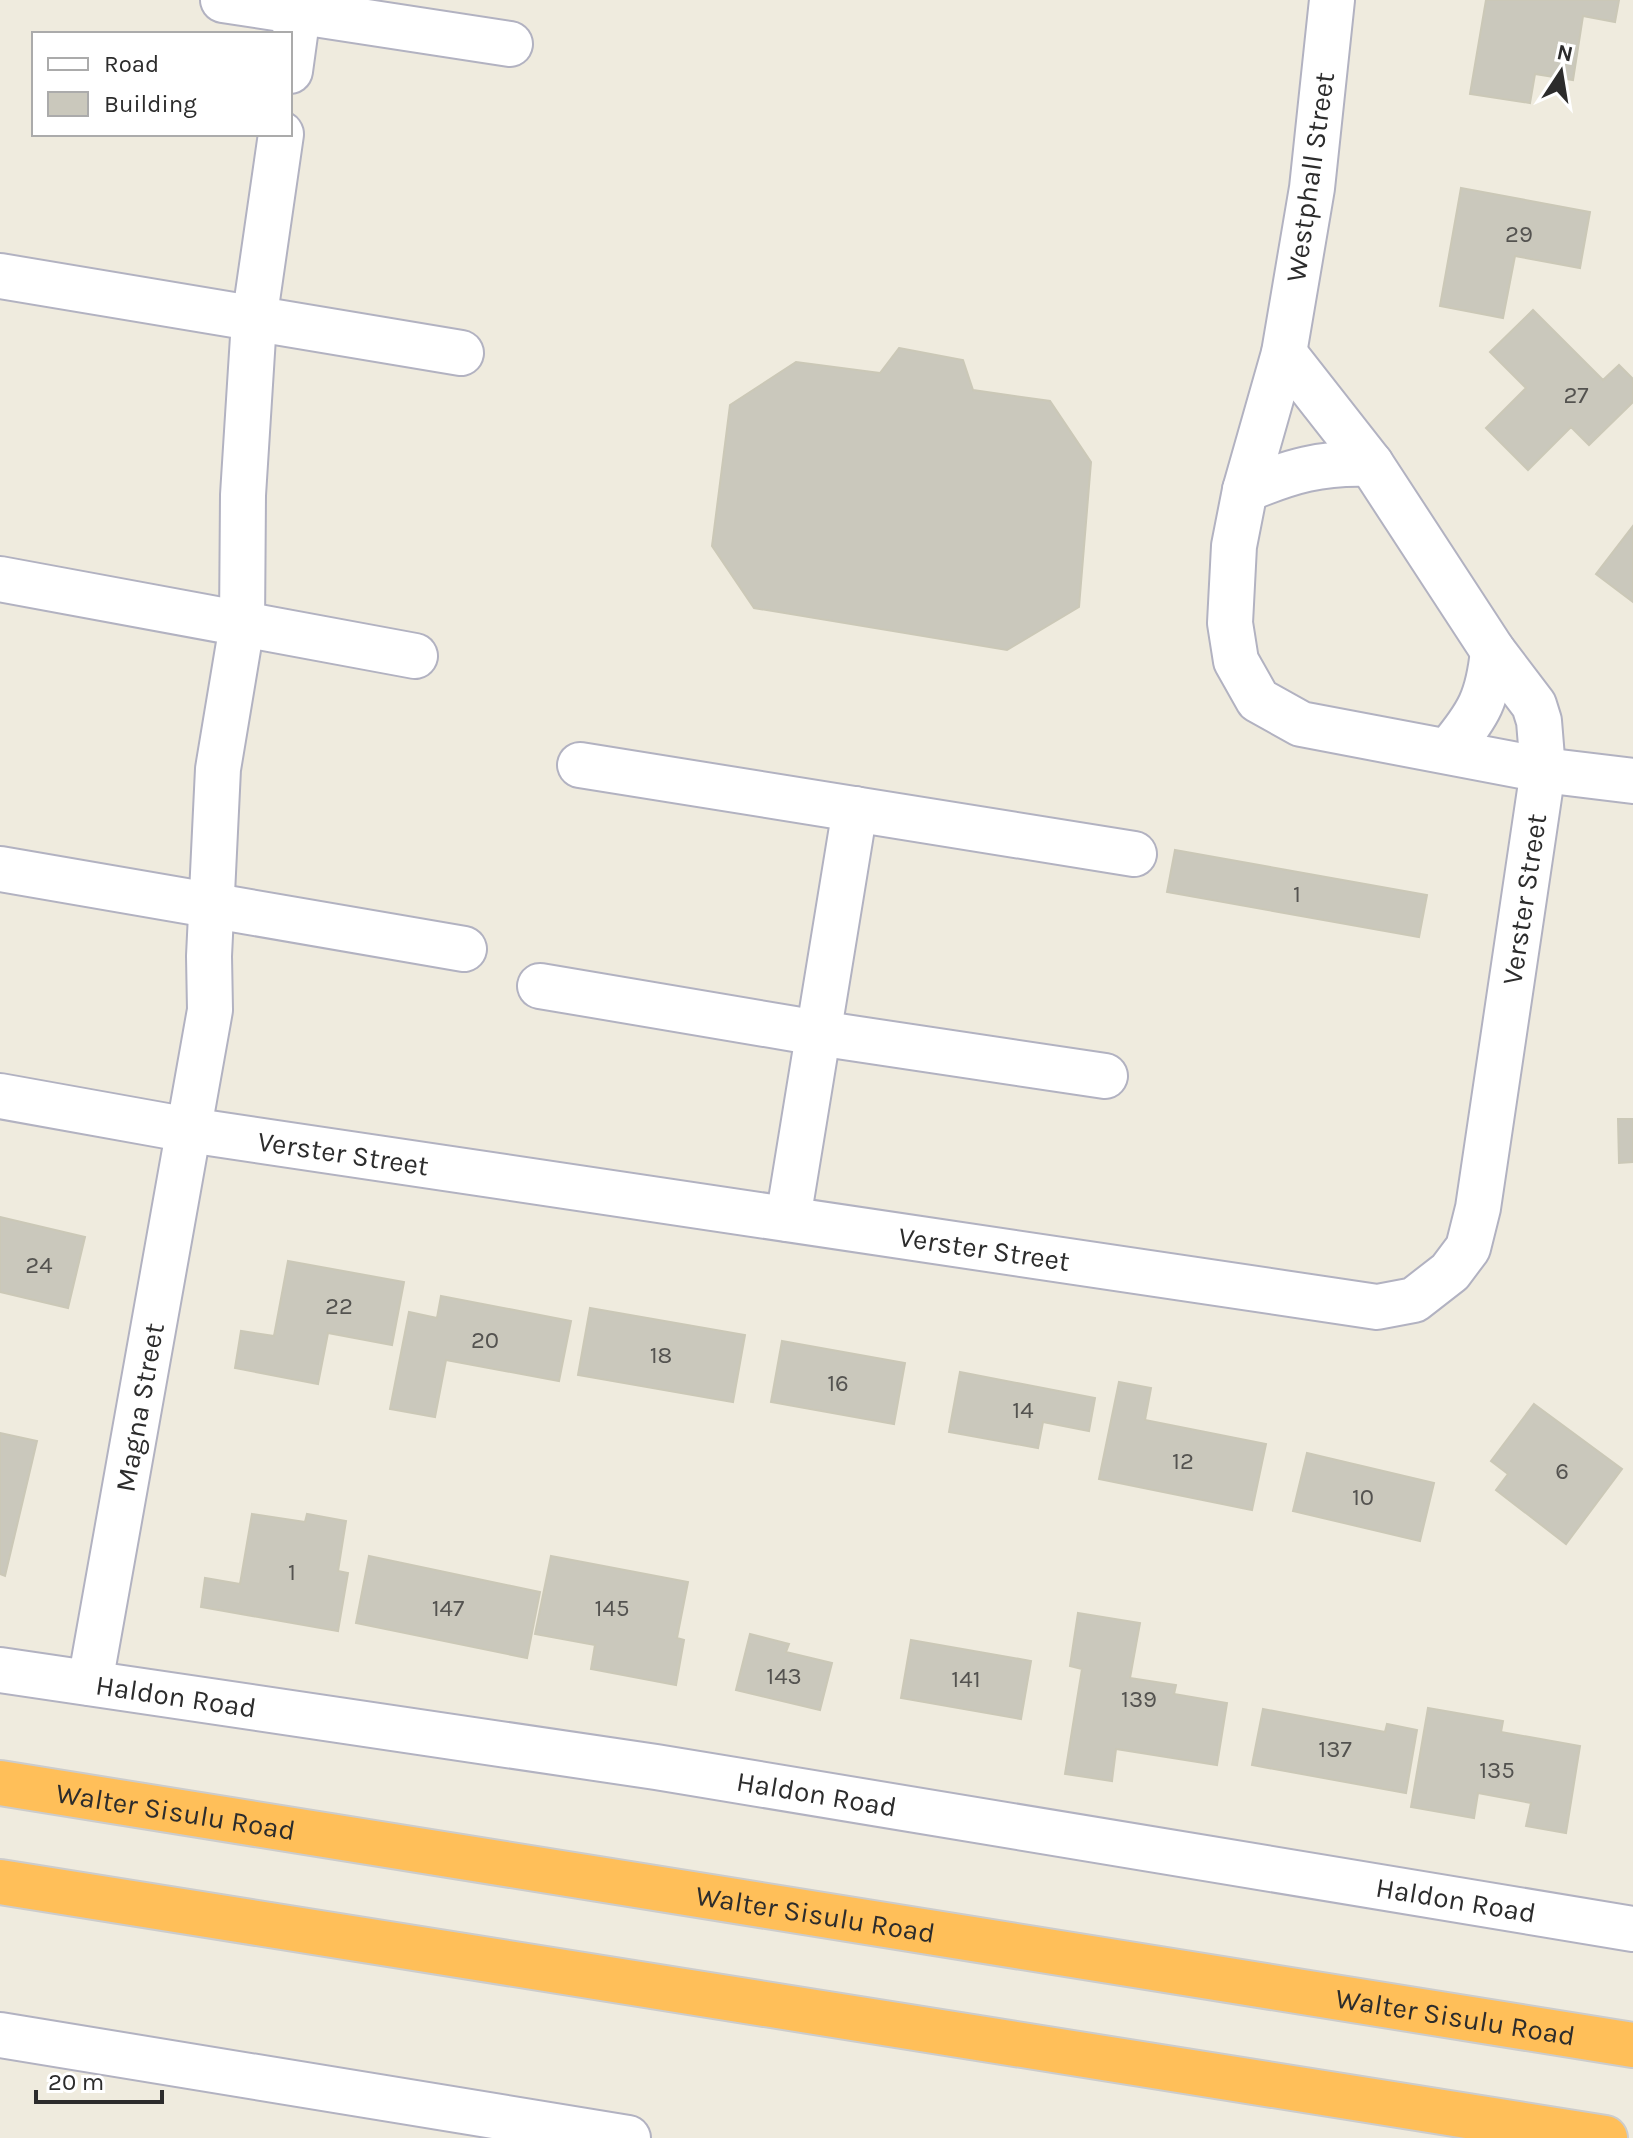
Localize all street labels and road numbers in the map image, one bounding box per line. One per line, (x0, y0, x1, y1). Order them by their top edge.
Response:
street label: Westphall Street (1279, 70, 1341, 284)
street label: Verster Street (1495, 811, 1553, 987)
street label: Verster Street (255, 1124, 431, 1182)
street label: Verster Street (896, 1219, 1072, 1278)
street label: Magna Street (108, 1320, 170, 1494)
street label: Haldon Road (94, 1668, 259, 1724)
street label: Haldon Road (734, 1764, 899, 1823)
street label: Walter Sisulu Road (54, 1776, 298, 1847)
street label: Haldon Road (1373, 1870, 1539, 1929)
street label: Walter Sisulu Road (693, 1878, 938, 1949)
street label: Walter Sisulu Road (1333, 1981, 1577, 2052)

